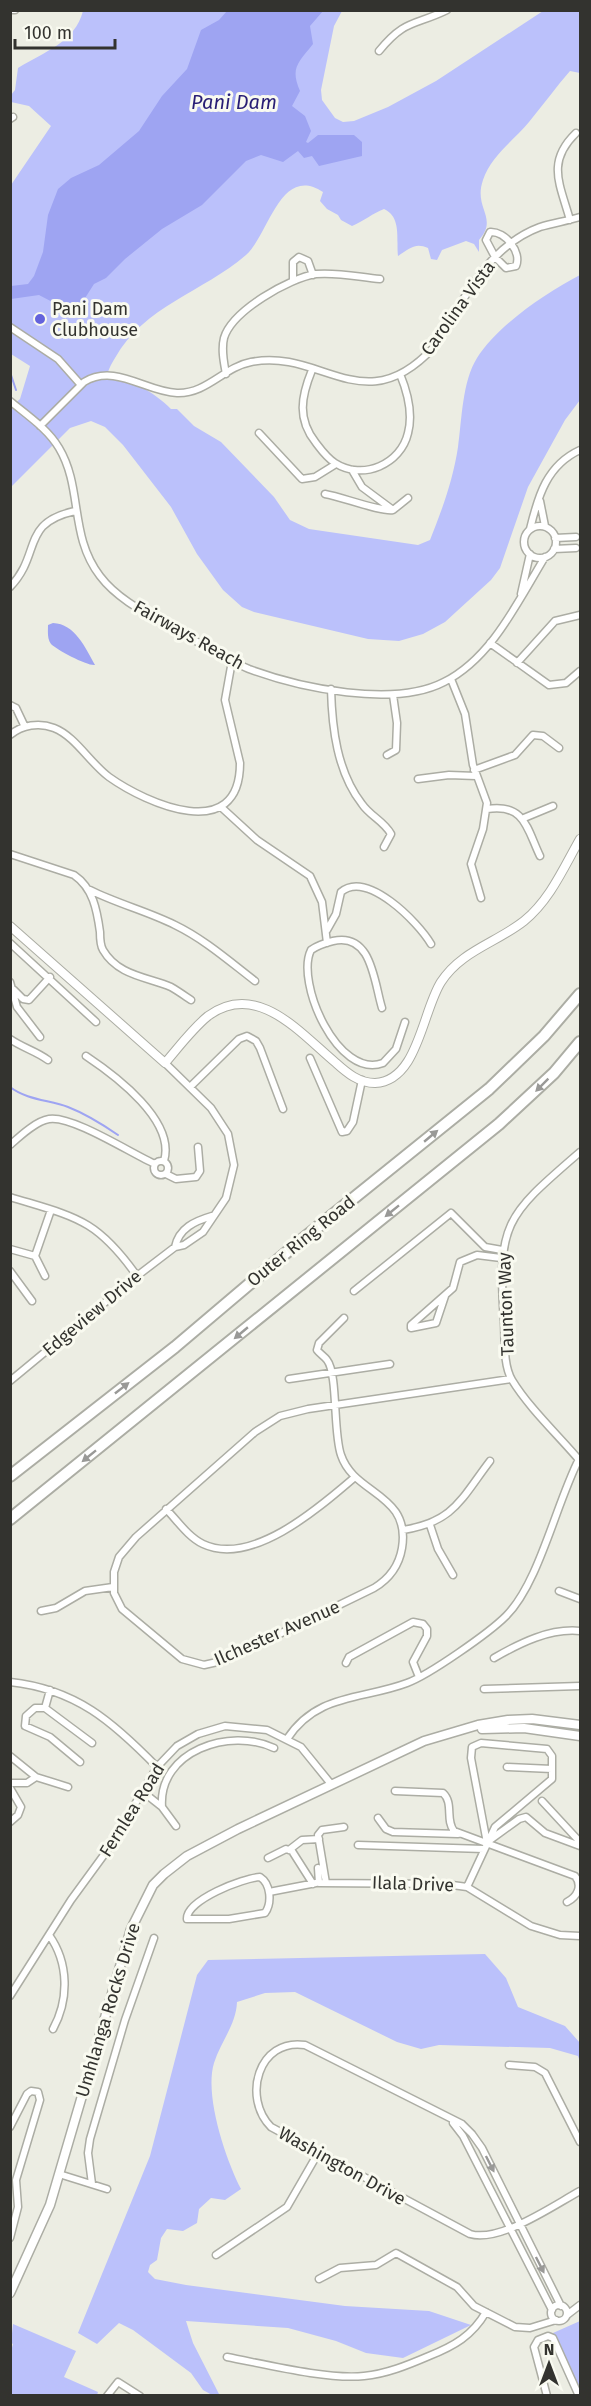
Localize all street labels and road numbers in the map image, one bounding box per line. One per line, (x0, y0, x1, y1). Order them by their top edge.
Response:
street label: Carolina Vista (416, 256, 500, 360)
street label: Fairways Reach (130, 596, 248, 674)
street label: Outer Ring Road (242, 1191, 360, 1291)
street label: Taunton Way (493, 1252, 519, 1356)
street label: Edgeview Drive (38, 1265, 146, 1361)
street label: Ilchester Avenue (211, 1595, 343, 1671)
street label: Fernlea Road (94, 1759, 170, 1861)
street label: Ilala Drive (372, 1872, 454, 1896)
street label: Umhlanga Rocks Drive (71, 1920, 145, 2100)
street label: Washington Drive (275, 2122, 409, 2210)

